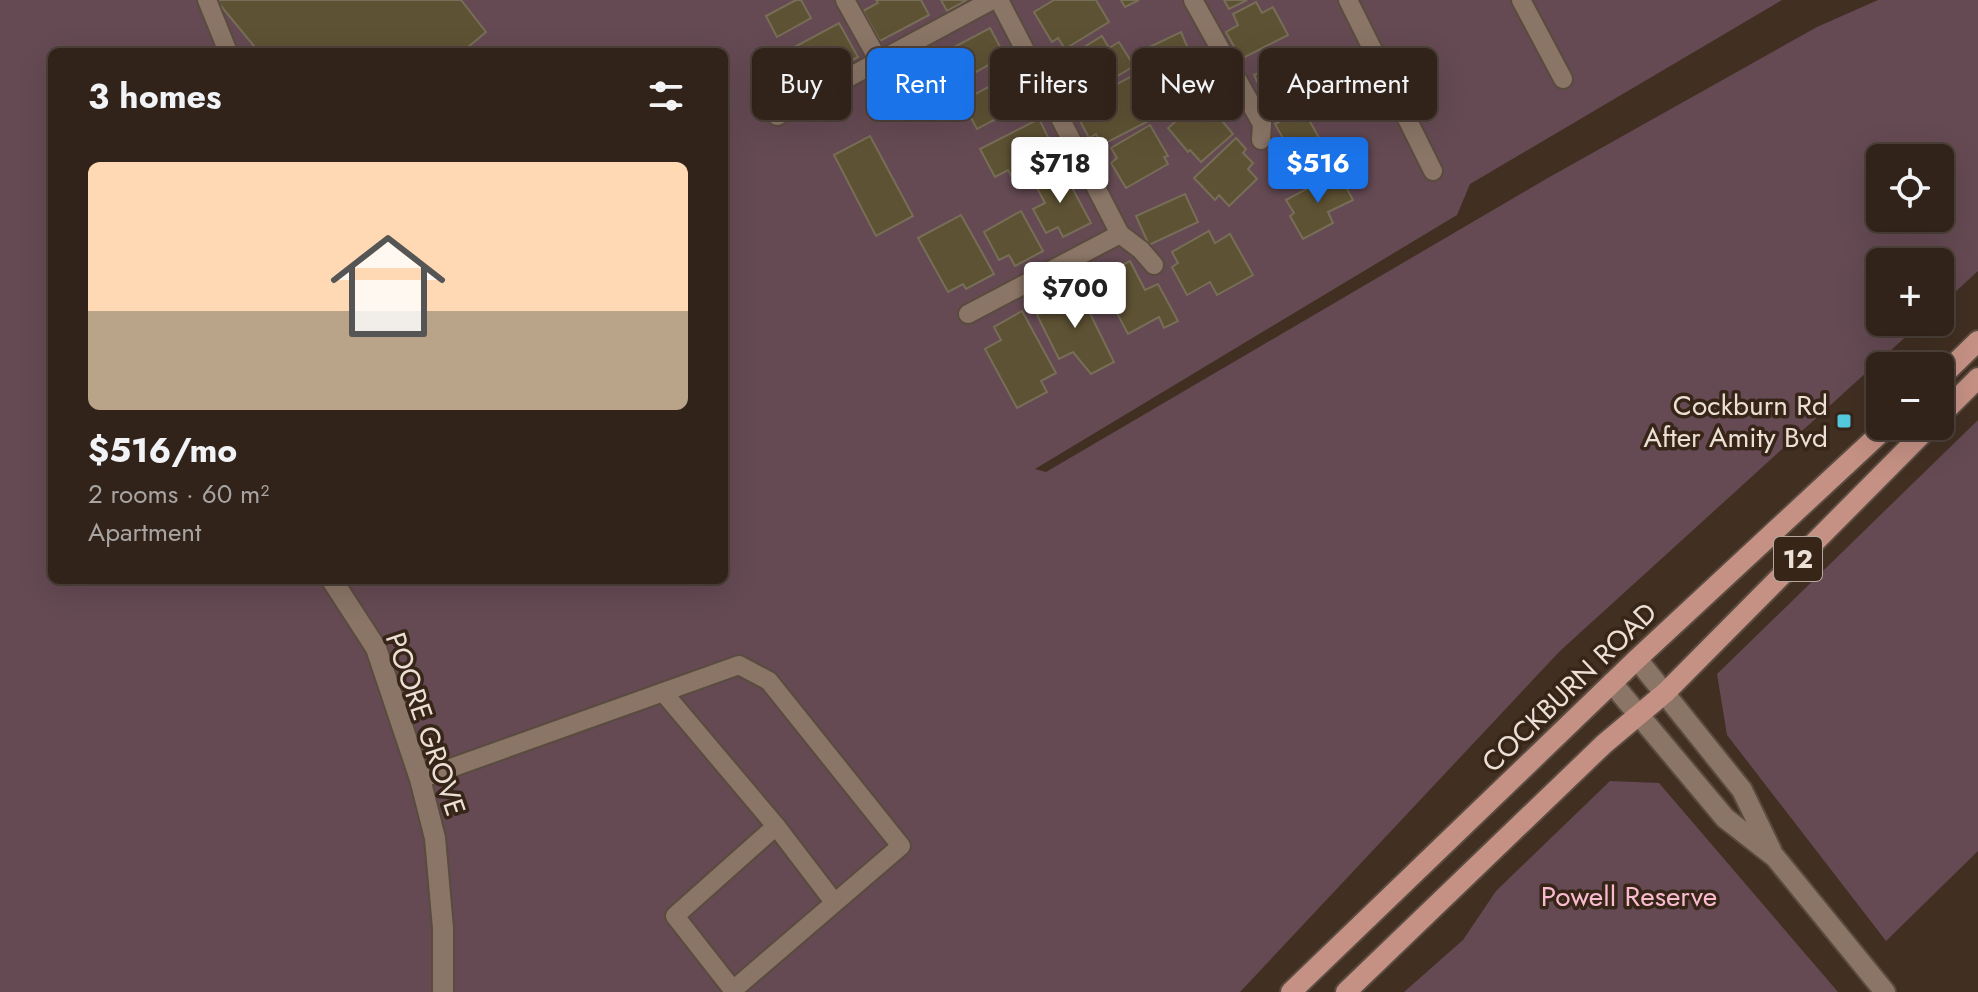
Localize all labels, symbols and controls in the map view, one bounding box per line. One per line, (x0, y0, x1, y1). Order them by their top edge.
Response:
chip: Buy (752, 48, 851, 120)
chip: Rent (867, 48, 974, 120)
chip: Filters (990, 48, 1116, 120)
chip: New (1132, 48, 1243, 120)
chip: Apartment (1259, 48, 1437, 120)
text: 3 homes (88, 72, 222, 121)
icon: filters (644, 74, 688, 118)
pin: $718 (1013, 137, 1107, 205)
pin: $516 (1271, 137, 1365, 205)
text: $718 (1029, 144, 1091, 182)
text: $516 (1286, 144, 1350, 182)
map controls (1866, 144, 1954, 440)
button: locate (1866, 144, 1954, 232)
icon: home (316, 214, 460, 358)
button: + (1866, 248, 1954, 336)
pin: $700 (1028, 262, 1122, 330)
text: $700 (1042, 269, 1108, 307)
button: − (1866, 352, 1954, 440)
place label: Cockburn Rd After Amity Bvd (1643, 385, 1828, 458)
marker: Cockburn Rd After Amity Bvd (1835, 412, 1853, 430)
text: $516/mo (88, 426, 237, 475)
text: 2 rooms · 60 m² (88, 475, 269, 513)
text: Apartment (88, 513, 201, 551)
road number: 12 (1774, 537, 1822, 581)
street label: COCKBURN ROAD (1472, 593, 1666, 782)
street label: POORE GROVE (375, 627, 476, 821)
park label: Powell Reserve (1541, 876, 1717, 917)

